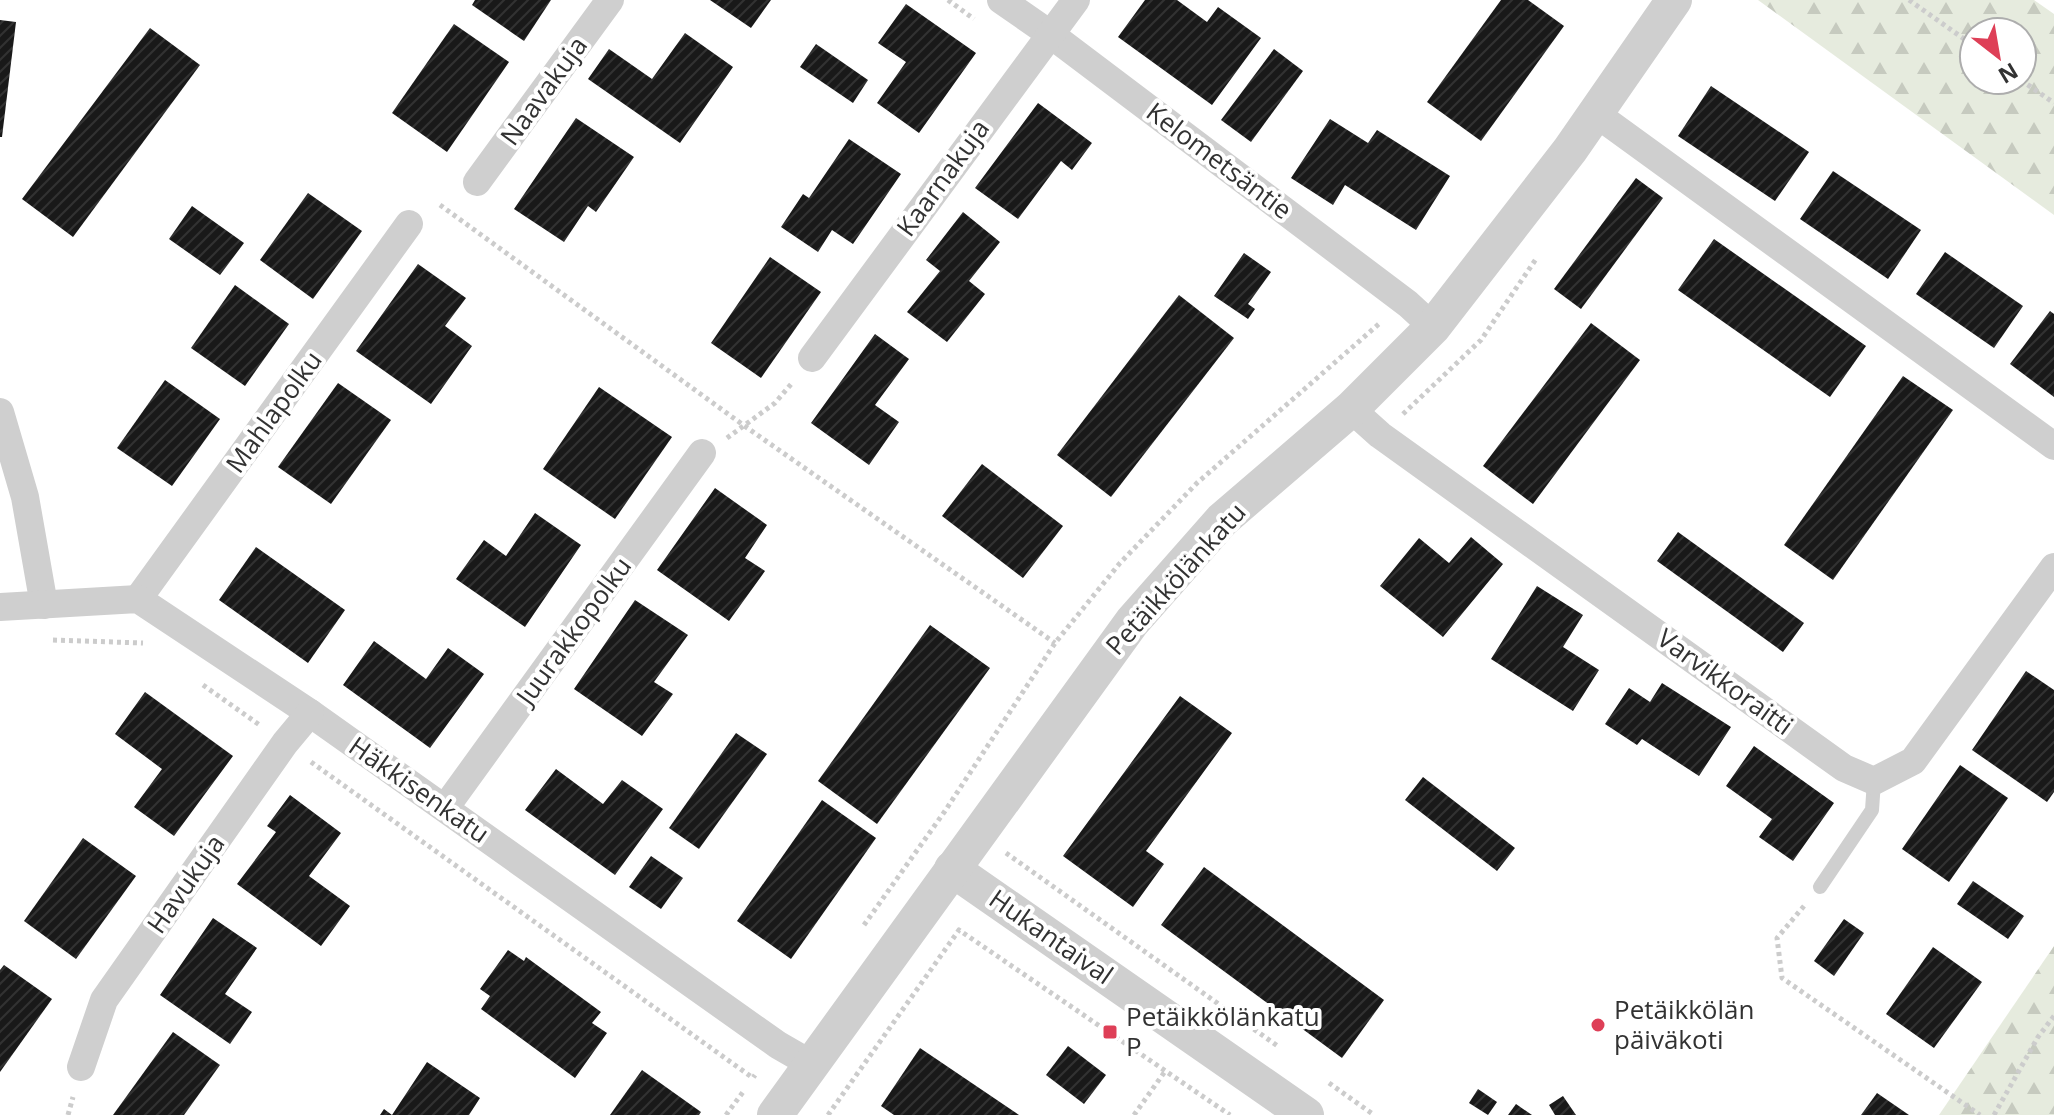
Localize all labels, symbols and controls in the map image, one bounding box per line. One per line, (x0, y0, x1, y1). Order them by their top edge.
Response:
north arrow (1958, 16, 2038, 96)
street label: Naavakuja (491, 29, 595, 152)
text: N (1993, 57, 2024, 91)
street label: Kelometsäntie (1139, 94, 1300, 227)
street label: Kaarnakuja (888, 112, 997, 243)
street label: Mahlapolku (217, 343, 330, 480)
street label: Petäikkölänkatu (1097, 494, 1253, 662)
street label: Juurakkopolku (506, 549, 639, 714)
street label: Varvikkoraitti (1650, 620, 1801, 743)
street label: Häkkisenkatu (342, 727, 497, 851)
street label: Havukuja (138, 827, 232, 940)
street label: Hukantaival (982, 880, 1121, 992)
place label: Petäikkölän päiväkoti (1614, 991, 1754, 1057)
place label: Petäikkölänkatu P (1126, 998, 1320, 1064)
marker: Petäikkölän päiväkoti (1589, 1016, 1607, 1034)
marker: Petäikkölänkatu P (1101, 1023, 1119, 1041)

